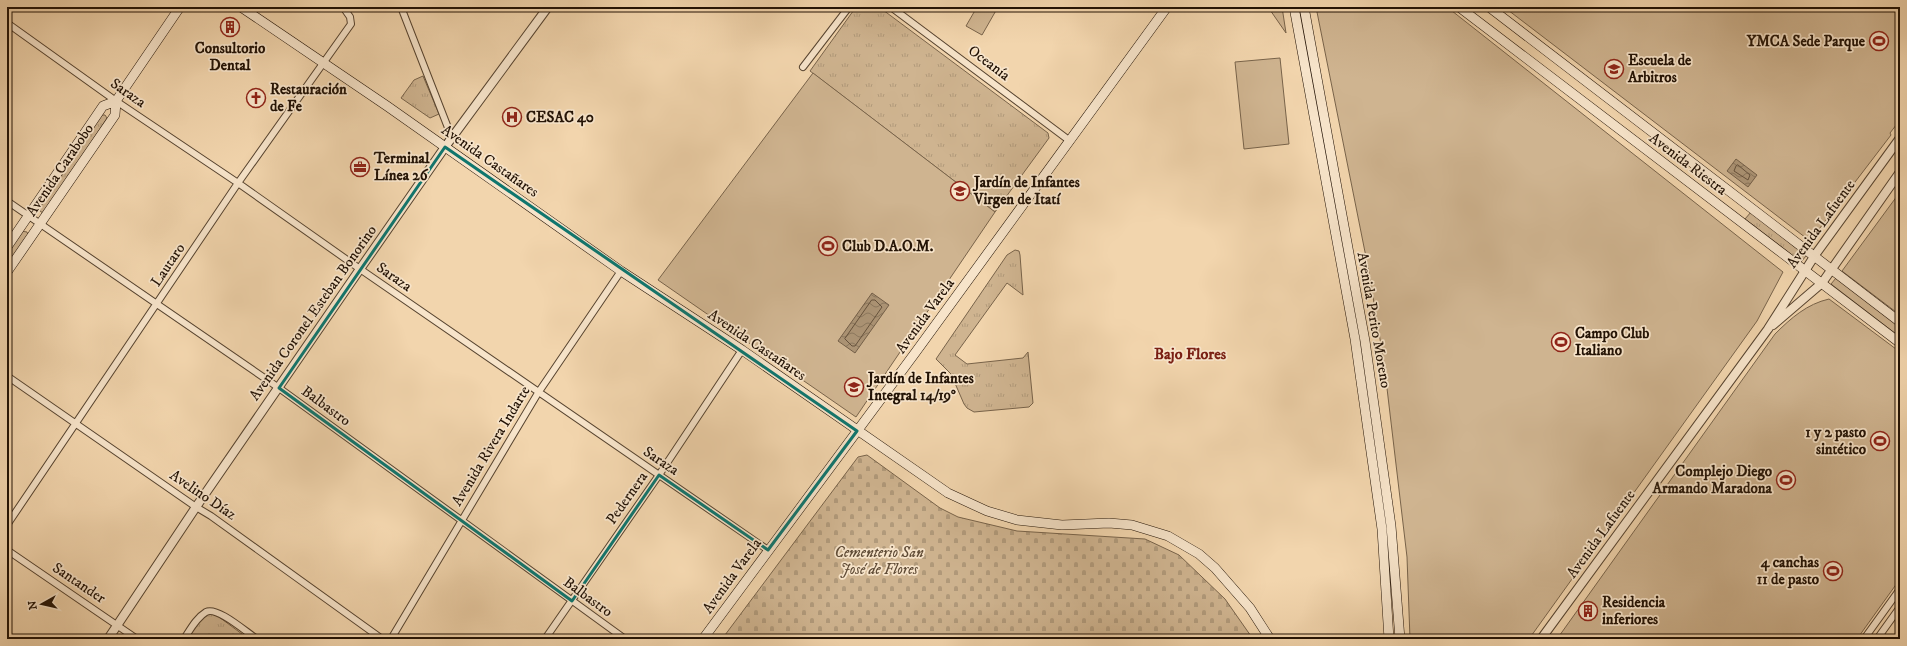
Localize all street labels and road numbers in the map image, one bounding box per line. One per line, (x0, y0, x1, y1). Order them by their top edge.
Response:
street label: Oceanía (964, 41, 1014, 85)
street label: Saraza (107, 74, 150, 112)
street label: Avenida Carabobo (22, 120, 98, 220)
street label: Avenida Castañares (438, 120, 542, 202)
street label: Avenida Riestra (1645, 129, 1731, 200)
street label: Avenida Lafuente (1782, 176, 1860, 272)
street label: Avenida Coronel Esteban Bonorino (245, 222, 381, 404)
street label: Lautaro (147, 240, 189, 290)
street label: Avenida Perito Moreno (1353, 250, 1395, 390)
street label: Saraza (373, 258, 416, 296)
street label: Avenida Varela (891, 274, 959, 357)
street label: Avenida Castañares (704, 305, 810, 385)
street label: Balbastro (298, 382, 354, 430)
street label: Avenida Rivera Indarte (448, 382, 534, 510)
street label: Saraza (639, 442, 683, 480)
street label: Avelino Díaz (166, 466, 240, 525)
street label: Pedernera (602, 467, 652, 528)
street label: Avenida Lafuente (1562, 486, 1640, 582)
street label: Avenida Varela (698, 534, 766, 617)
street label: Santander (49, 558, 110, 608)
street label: Balbastro (560, 573, 616, 621)

